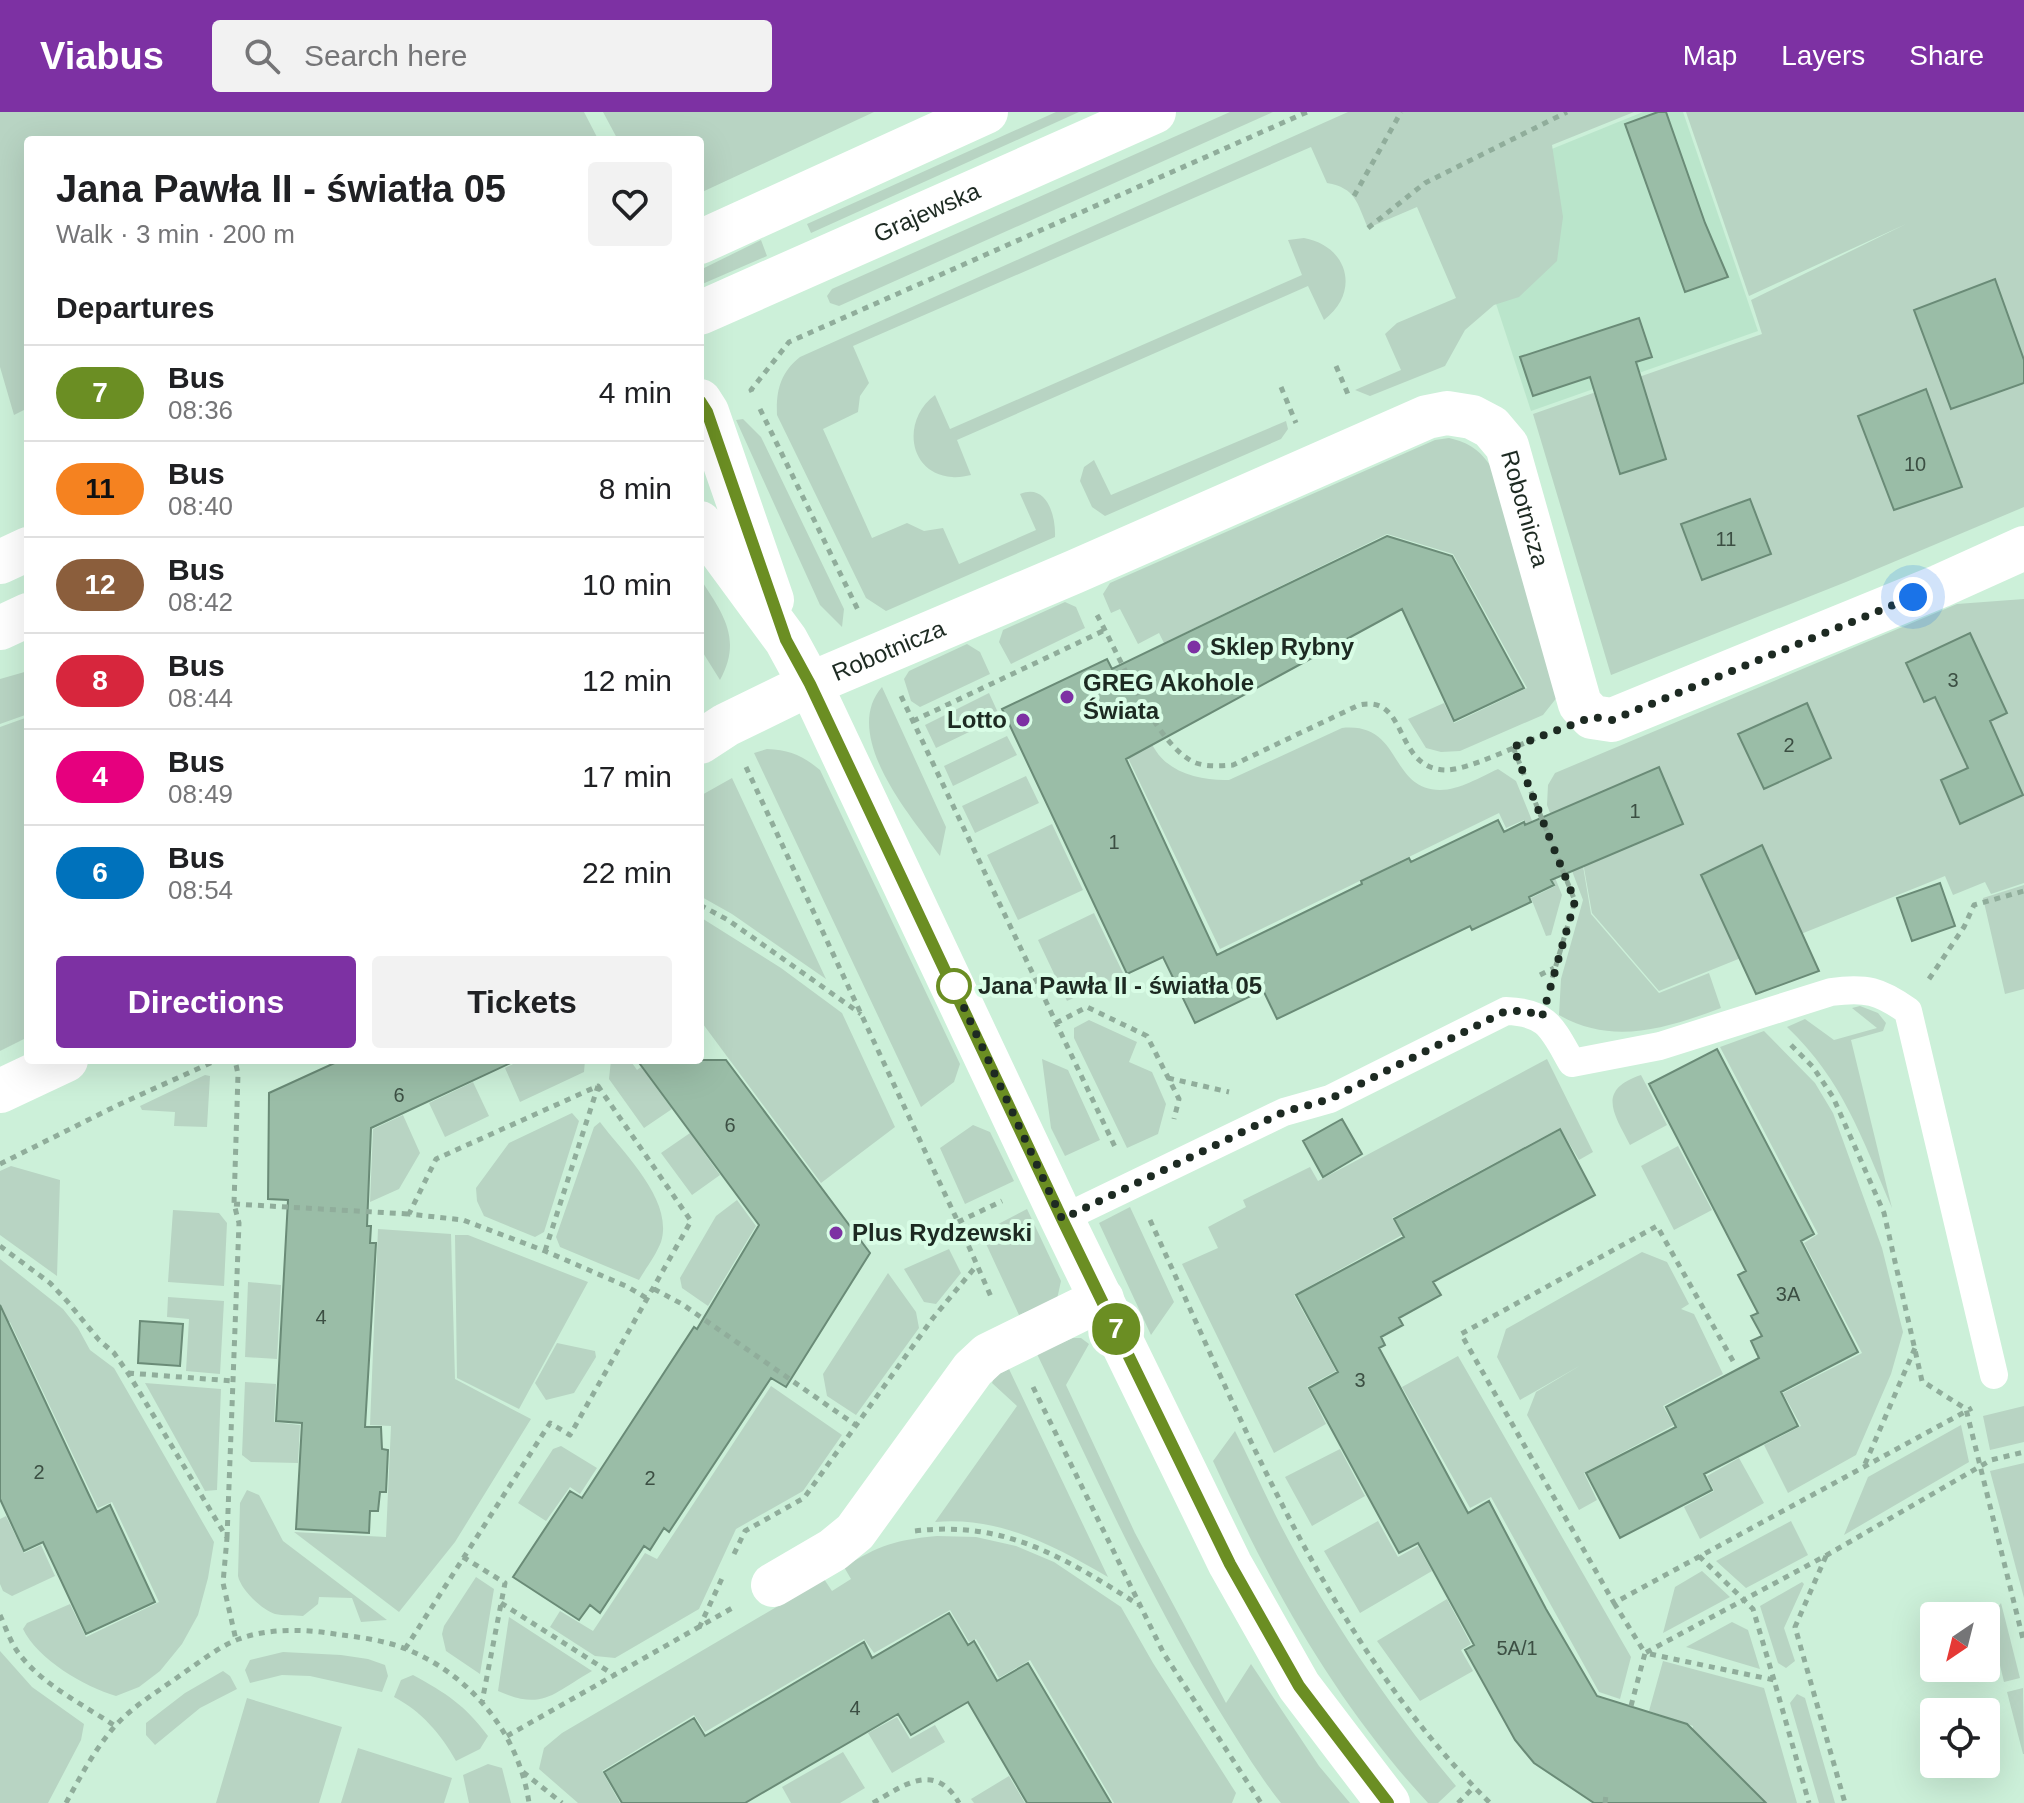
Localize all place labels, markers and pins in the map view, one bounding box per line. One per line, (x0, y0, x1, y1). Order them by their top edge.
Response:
place label: Sklep Rybny (1210, 633, 1355, 660)
marker: Sklep Rybny (1185, 638, 1203, 656)
place label: GREG Akohole Świata (1083, 669, 1254, 724)
marker: GREG Akohole Świata (1058, 688, 1076, 706)
place label: Lotto (947, 706, 1007, 733)
marker: Lotto (1014, 711, 1032, 729)
marker: Jana Pawła II - światła 05 (937, 969, 971, 1003)
place label: Jana Pawła II - światła 05 (978, 972, 1262, 999)
place label: Plus Rydzewski (852, 1219, 1032, 1246)
marker: Plus Rydzewski (827, 1224, 845, 1242)

